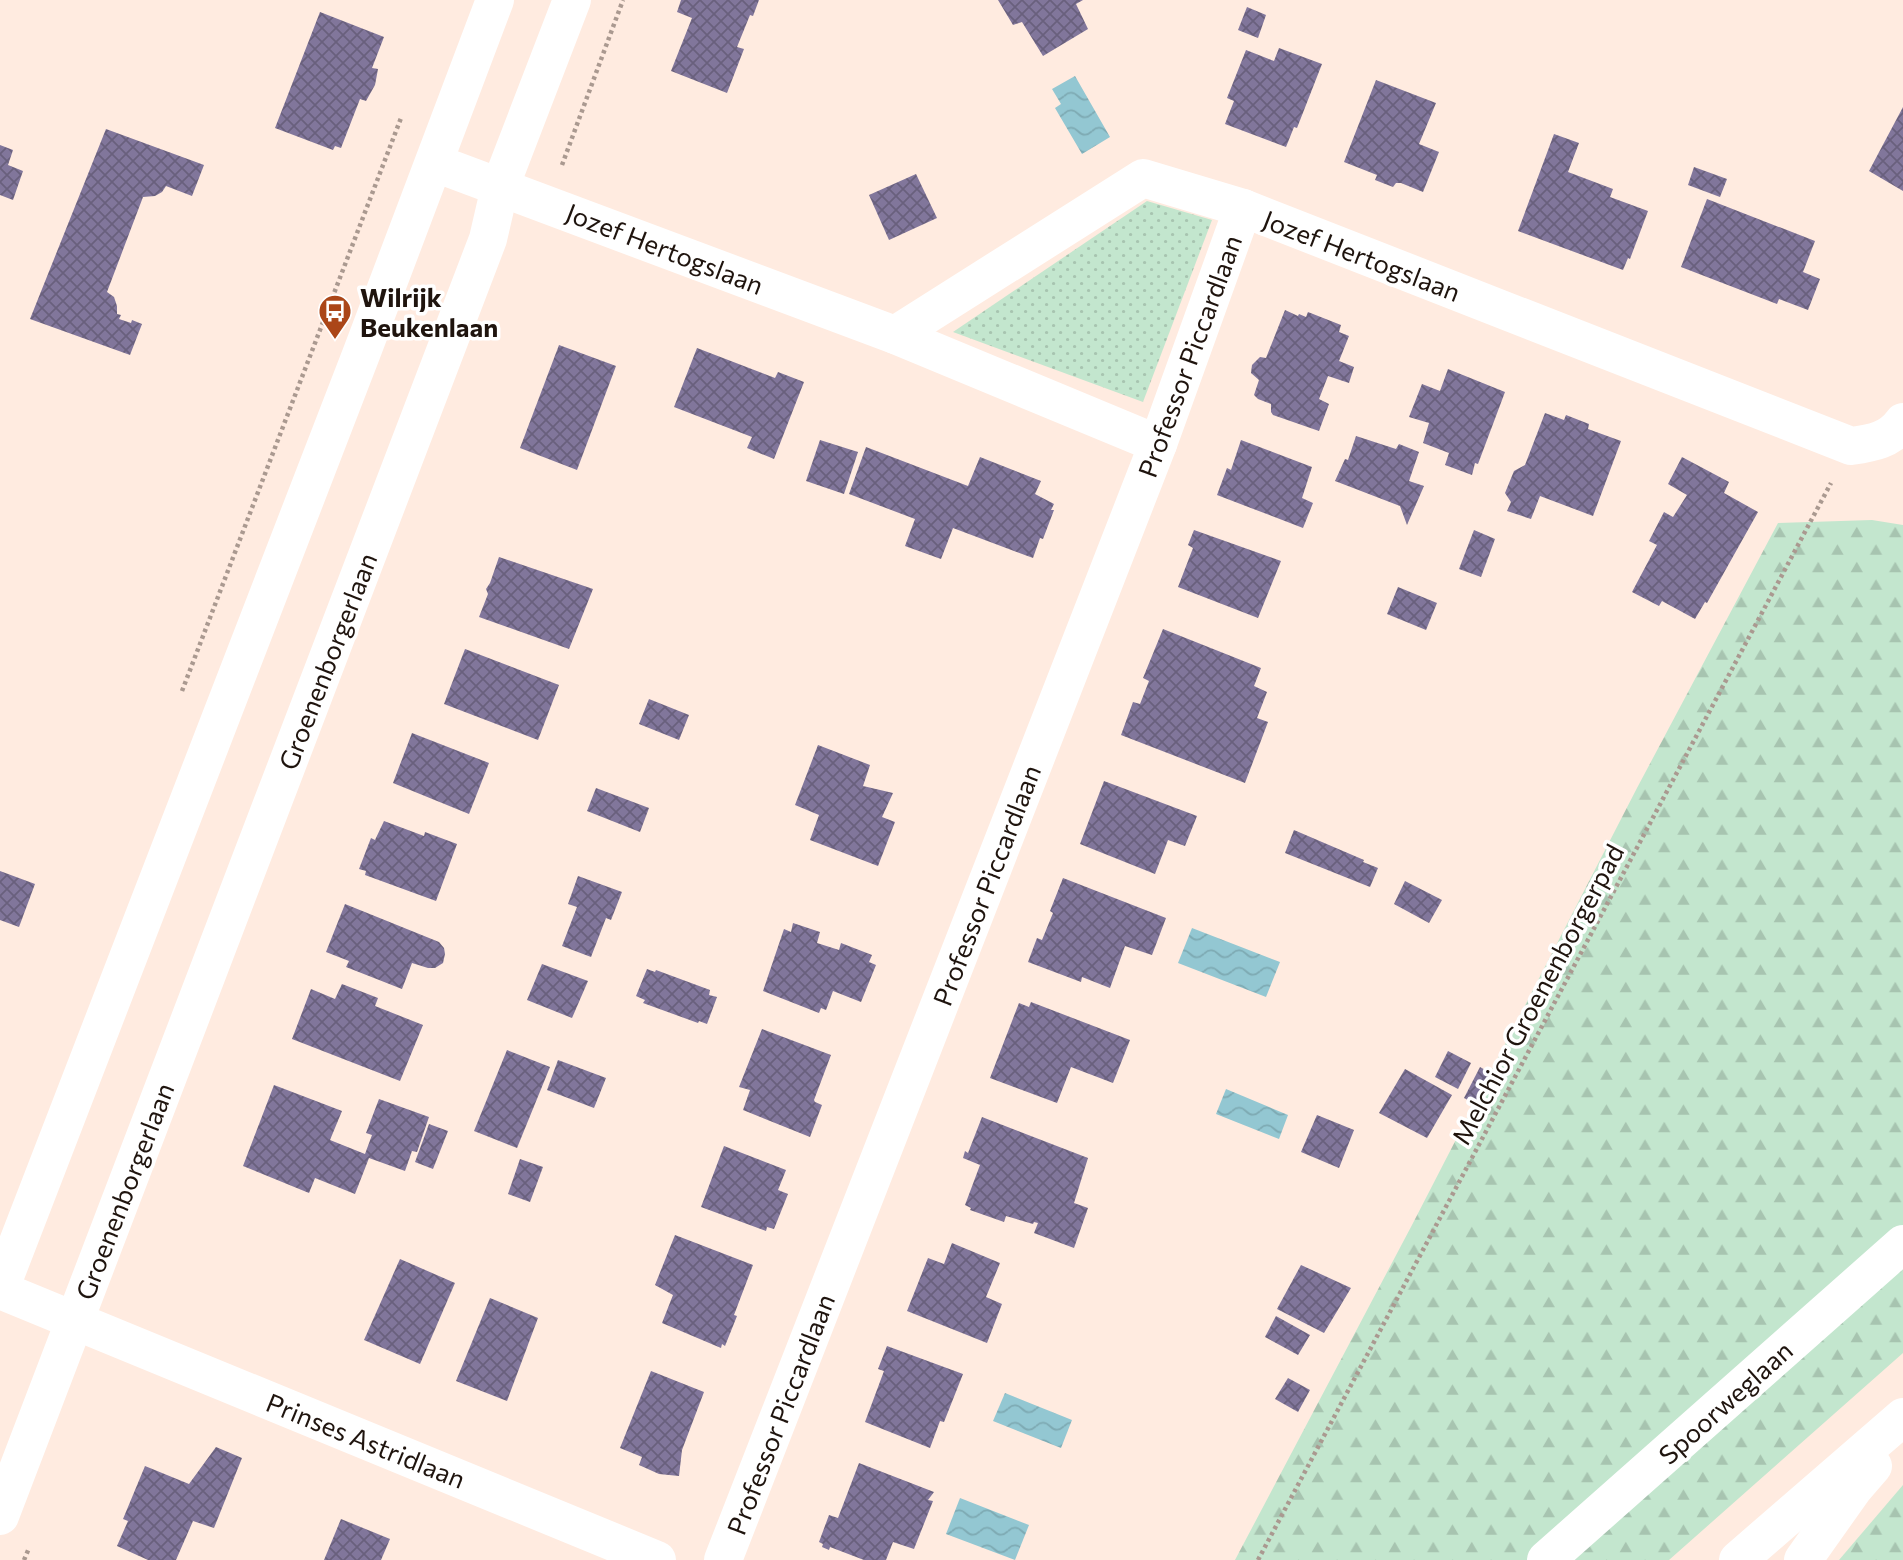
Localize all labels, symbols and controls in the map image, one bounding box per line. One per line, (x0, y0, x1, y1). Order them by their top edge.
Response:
street label: Jozef Hertogslaan (562, 196, 768, 300)
street label: Jozef Hertogslaan (1259, 203, 1465, 307)
street label: Professor Piccardlaan (1131, 231, 1247, 481)
place label: Wilrijk Beukenlaan (360, 281, 498, 342)
bus stop icon: Wilrijk Beukenlaan (316, 292, 354, 341)
street label: Groenenborgerlaan (271, 548, 383, 774)
street label: Professor Piccardlaan (926, 760, 1046, 1010)
street label: Melchior Groenenborgerpad (1445, 839, 1629, 1149)
street label: Groenenborgerlaan (68, 1078, 180, 1304)
street label: Professor Piccardlaan (720, 1289, 840, 1539)
street label: Spoorweglaan (1652, 1334, 1798, 1470)
street label: Prinses Astridlaan (262, 1386, 470, 1494)

